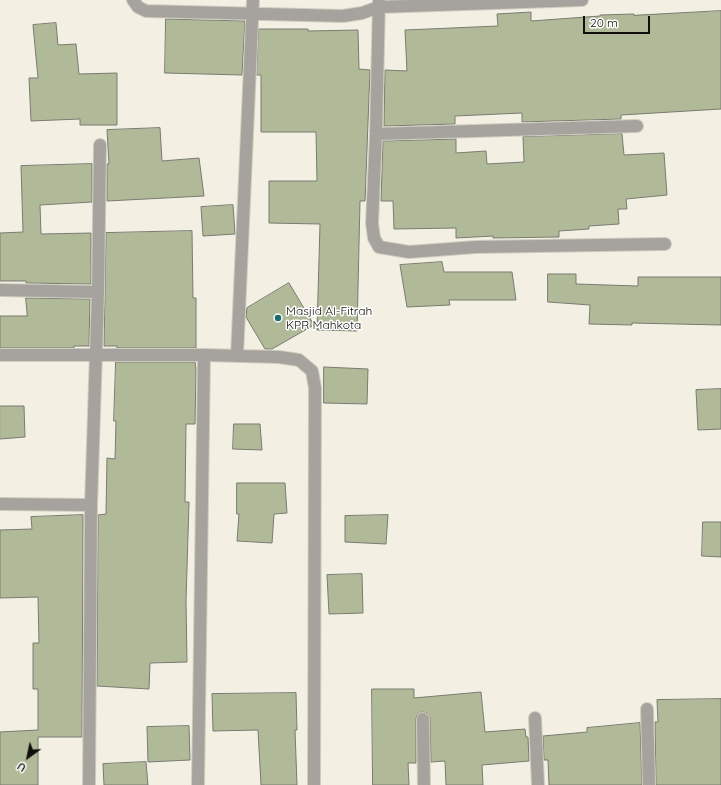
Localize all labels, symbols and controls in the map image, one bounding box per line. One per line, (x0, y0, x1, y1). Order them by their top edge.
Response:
scale bar (585, 8, 652, 34)
text: 20 m (590, 15, 618, 30)
place label: Masjid Al-Fitrah KPR Mahkota (286, 304, 372, 332)
marker: Masjid Al-Fitrah KPR Mahkota (273, 313, 283, 323)
north arrow (8, 737, 48, 777)
text: U (14, 759, 29, 775)

